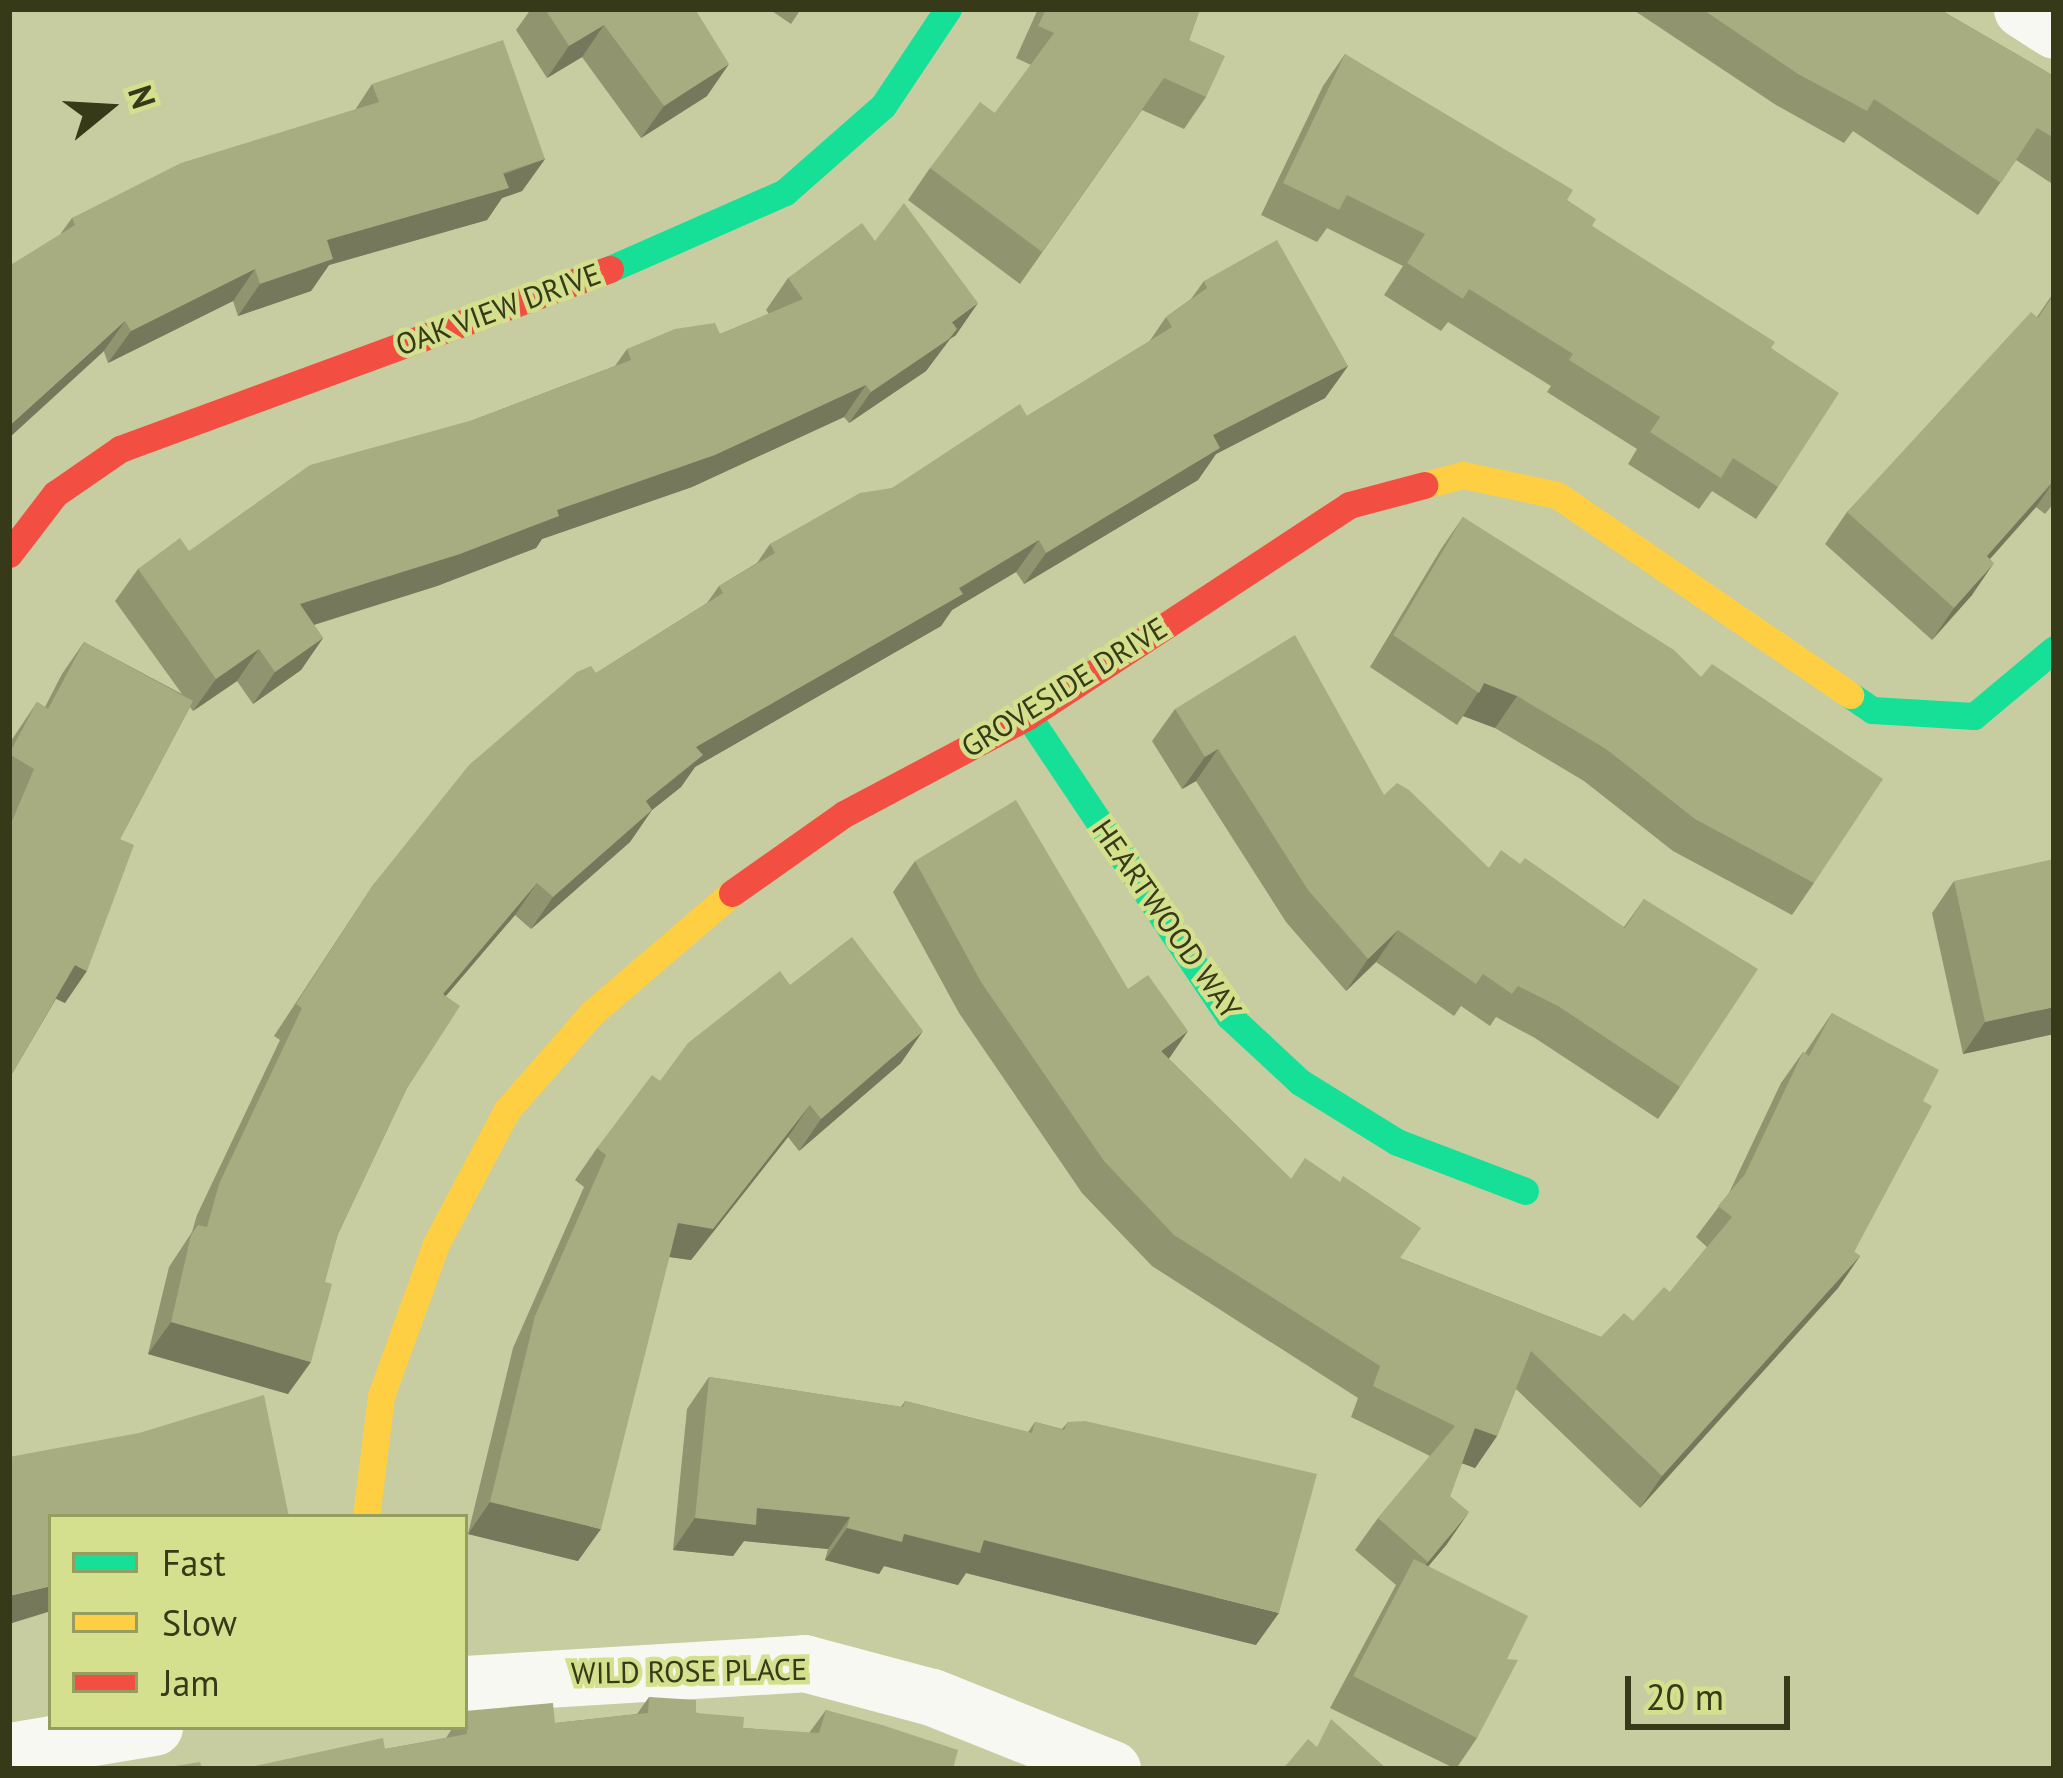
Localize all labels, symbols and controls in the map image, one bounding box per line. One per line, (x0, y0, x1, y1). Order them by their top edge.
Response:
north arrow (48, 48, 168, 168)
text: N (119, 80, 167, 114)
street label: OAK VIEW DRIVE (390, 255, 606, 363)
street label: GROVESIDE DRIVE (955, 609, 1173, 765)
street label: HEARTWOOD WAY (1085, 812, 1249, 1026)
legend (48, 1514, 468, 1730)
text: Fast (162, 1539, 226, 1586)
text: Slow (162, 1599, 237, 1646)
street label: WILD ROSE PLACE (571, 1651, 807, 1691)
scale bar (1631, 1652, 1796, 1726)
text: Jam (162, 1659, 220, 1706)
text: 20 m (1646, 1673, 1724, 1720)

